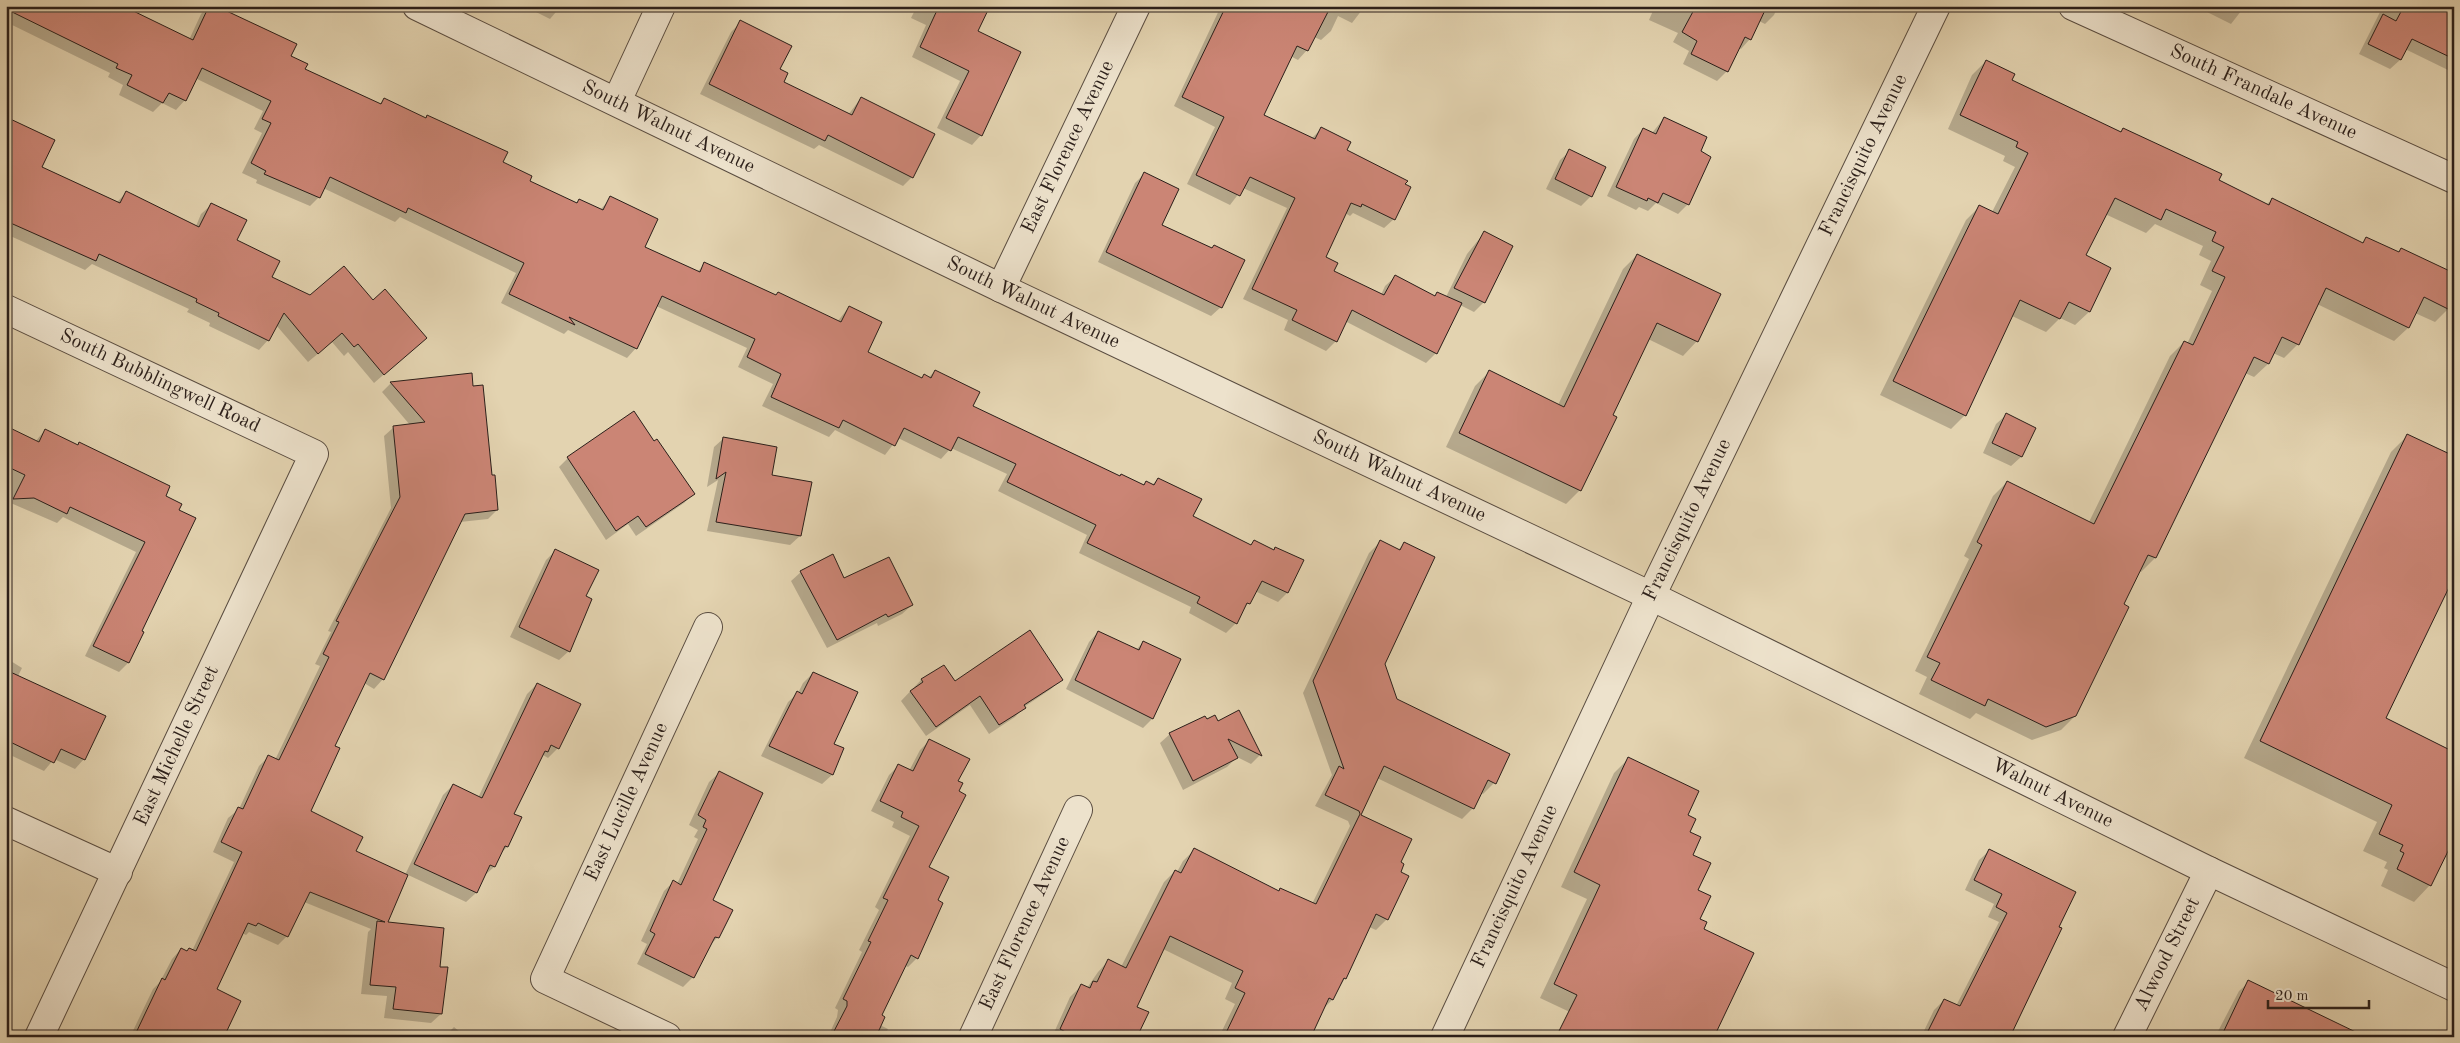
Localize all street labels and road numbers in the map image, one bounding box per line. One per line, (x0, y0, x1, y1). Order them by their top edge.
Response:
street label: South Frandale Avenue (2167, 41, 2360, 143)
street label: East Florence Avenue (1018, 58, 1118, 237)
street label: Francisquito Avenue (1816, 71, 1911, 240)
street label: South Walnut Avenue (579, 77, 758, 177)
street label: South Walnut Avenue (943, 253, 1123, 353)
street label: South Bubblingwell Road (57, 326, 263, 437)
street label: South Walnut Avenue (1309, 427, 1489, 526)
street label: Francisquito Avenue (1640, 436, 1735, 604)
street label: East Michelle Street (131, 663, 223, 829)
street label: East Lucille Avenue (582, 720, 672, 885)
street label: Walnut Avenue (1988, 755, 2116, 832)
street label: Francisquito Avenue (1469, 802, 1562, 971)
street label: East Florence Avenue (977, 834, 1074, 1014)
street label: Alwood Street (2131, 894, 2204, 1015)

